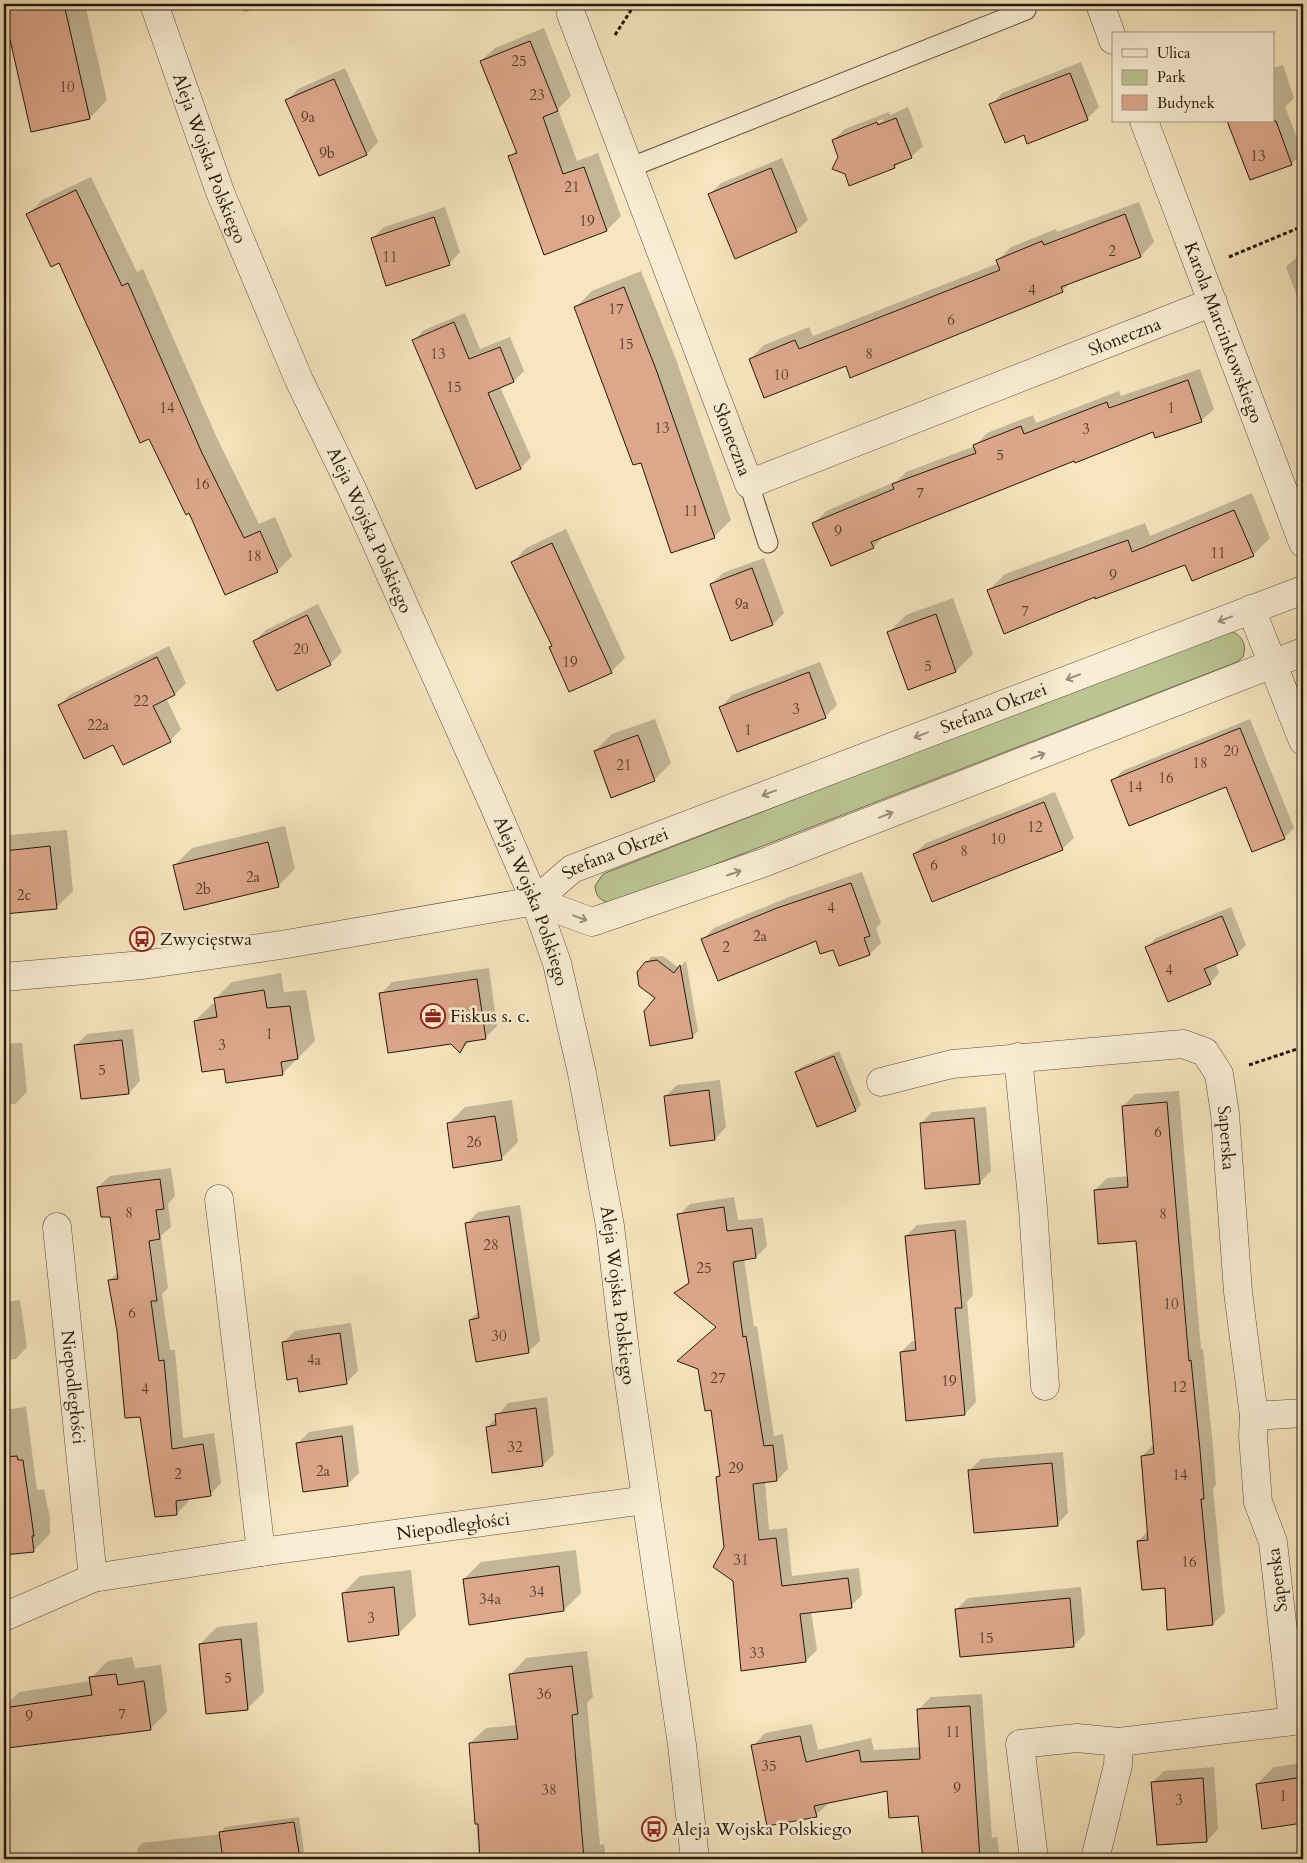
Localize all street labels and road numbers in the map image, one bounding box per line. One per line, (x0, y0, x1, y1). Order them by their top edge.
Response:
street label: Aleja Wojska Polskiego (166, 70, 252, 248)
street label: Karola Marcinkowskiego (1178, 238, 1269, 427)
street label: Słoneczna (1085, 311, 1165, 363)
street label: Słoneczna (706, 399, 757, 480)
street label: Aleja Wojska Polskiego (320, 443, 418, 617)
street label: Stefana Okrzei (937, 677, 1050, 740)
street label: Aleja Wojska Polskiego (487, 812, 574, 989)
street label: Stefana Okrzei (557, 821, 672, 885)
street label: Saperska (1211, 1104, 1241, 1171)
street label: Aleja Wojska Polskiego (594, 1204, 641, 1387)
street label: Niepodległości (55, 1329, 91, 1445)
street label: Niepodległości (395, 1507, 512, 1547)
street label: Saperska (1261, 1546, 1294, 1613)

